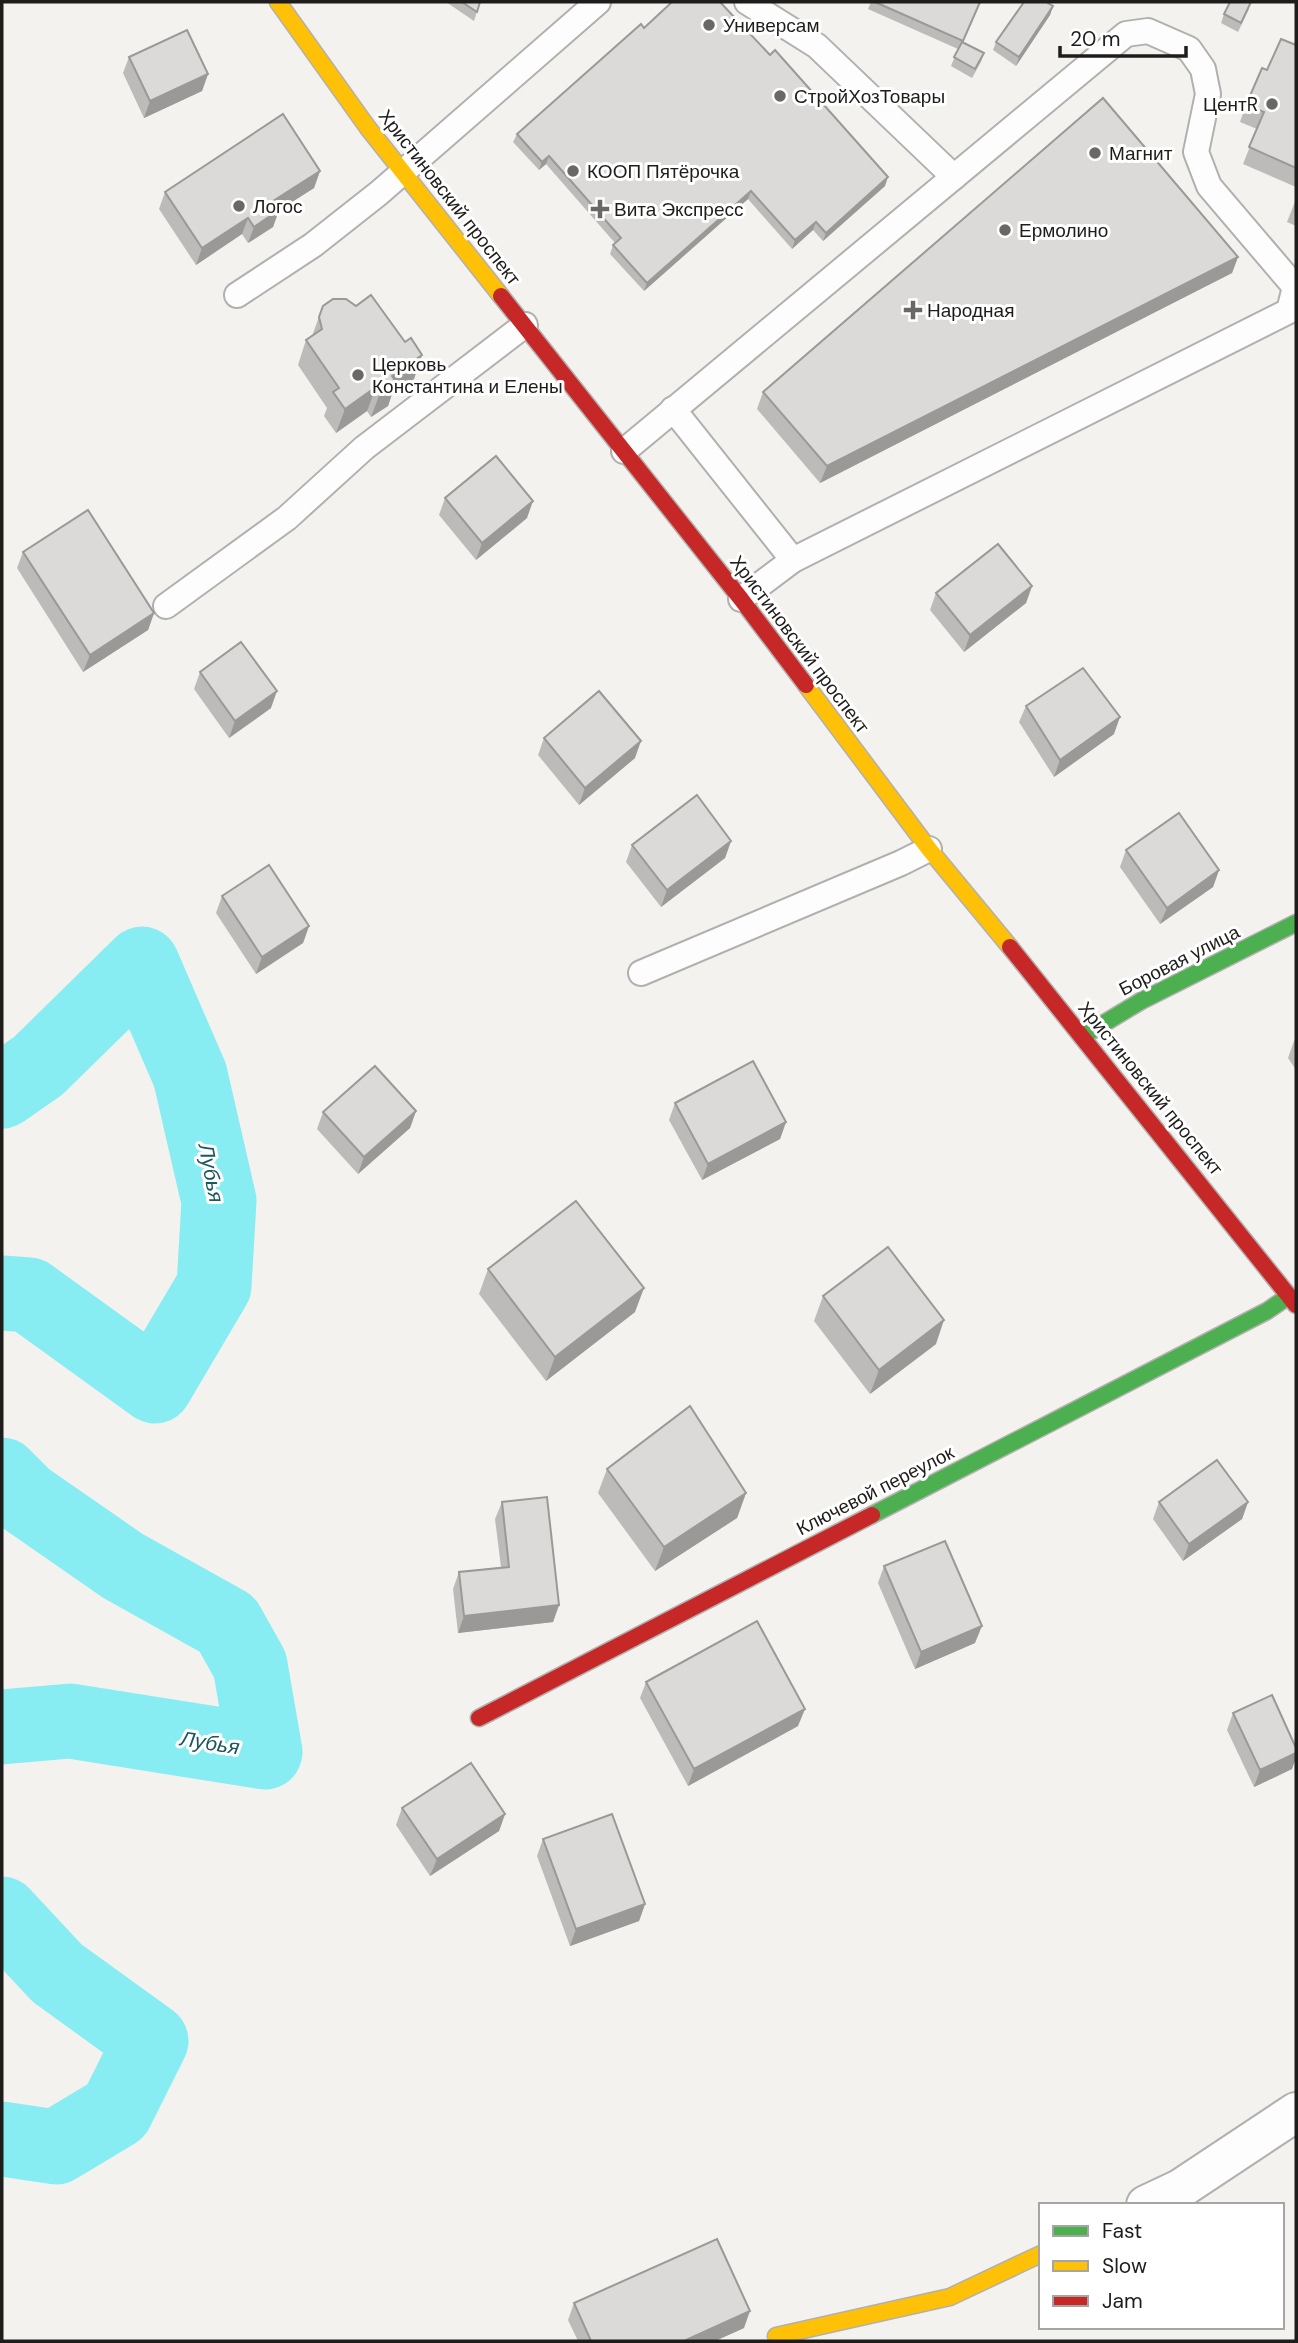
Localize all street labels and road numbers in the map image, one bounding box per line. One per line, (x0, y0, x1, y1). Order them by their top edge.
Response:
street label: Христиновский проспект (373, 104, 526, 291)
street label: Христиновский проспект (724, 550, 875, 739)
street label: Боровая улица (1115, 919, 1244, 1002)
street label: Христиновский проспект (1073, 996, 1229, 1181)
street label: Ключевой переулок (792, 1440, 959, 1541)

